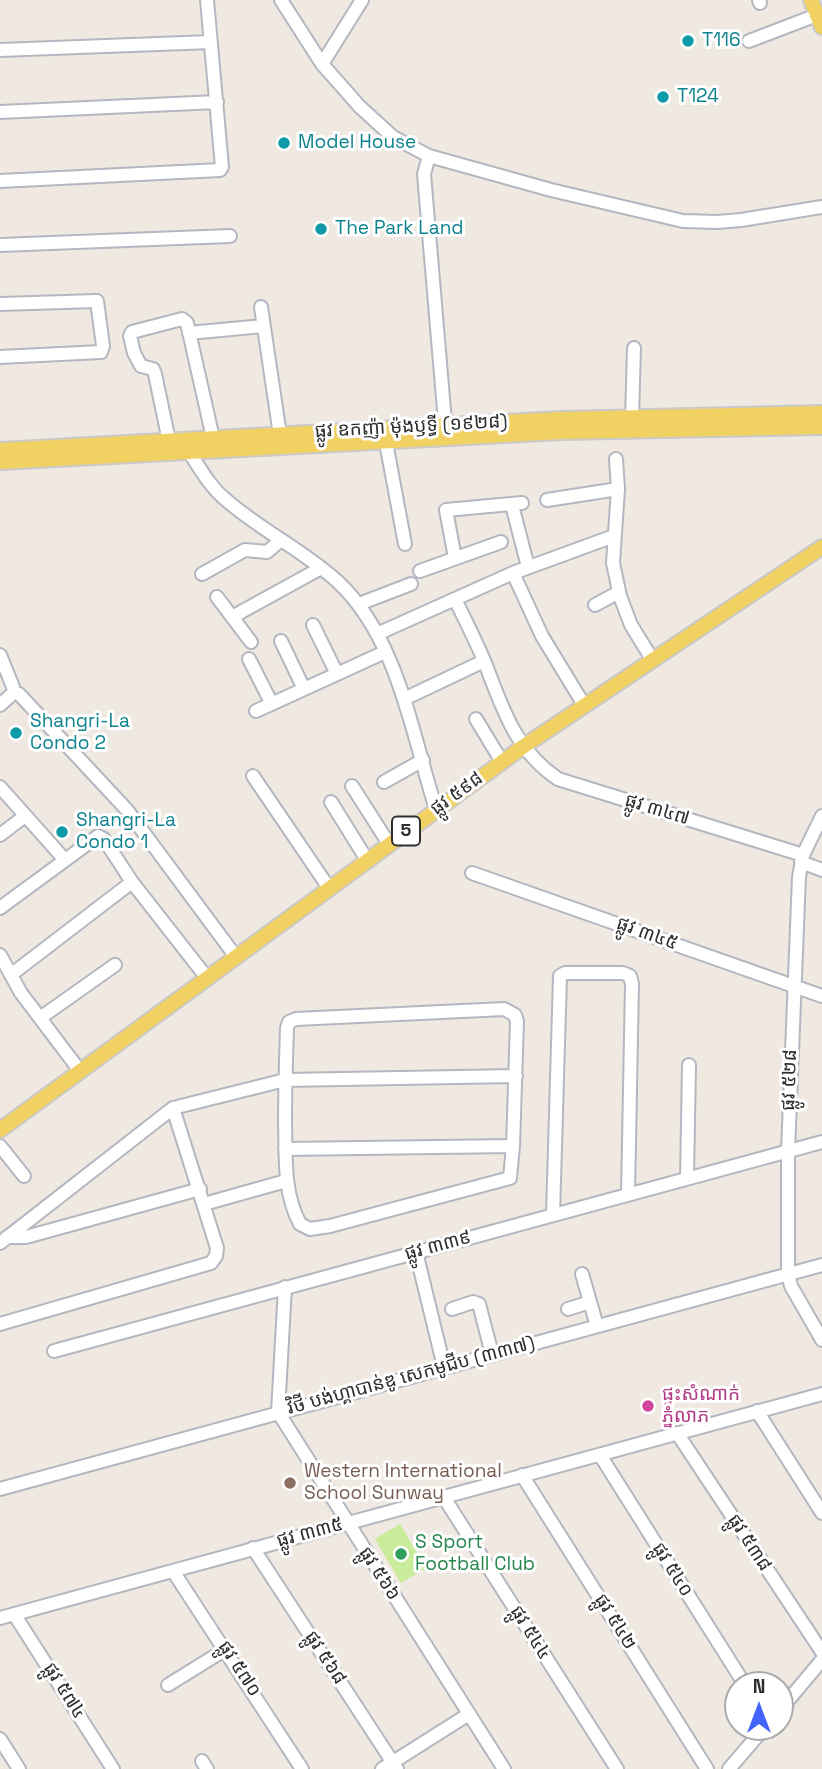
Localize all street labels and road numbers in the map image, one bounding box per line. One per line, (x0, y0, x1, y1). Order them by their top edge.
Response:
street label: ផ្លូវ ឧកញ៉ា ម៉ុងឫទ្ធី (១៩២៨) (314, 411, 508, 443)
street label: ផ្លូវ ៥៩៨ (426, 767, 488, 821)
street label: ផ្លូវ ៣៤៧ (622, 789, 692, 831)
road number: 5 (392, 816, 420, 846)
street label: ផ្លូវ ៣៤៥ (613, 912, 681, 956)
street label: ផ្លូវ ៥២៨ (778, 1049, 802, 1111)
street label: ផ្លូវ ៣៣៩ (402, 1226, 474, 1266)
street label: វិថី បង់ហ្គាបាន់ឌូ សេកមូជីប (៣៣៧) (285, 1332, 537, 1420)
street label: ផ្លូវ ៥៣៨ (722, 1510, 776, 1576)
street label: ផ្លូវ ៣៣៥ (274, 1513, 346, 1553)
street label: ផ្លូវ ៥៤០ (647, 1539, 697, 1601)
street label: ផ្លូវ ៥៦៦ (353, 1543, 405, 1605)
street label: ផ្លូវ ៥៤២ (589, 1590, 641, 1654)
street label: ផ្លូវ ៥៤៤ (505, 1602, 555, 1664)
street label: ផ្លូវ ៥៦៨ (299, 1627, 351, 1689)
street label: ផ្លូវ ៥៧០ (213, 1637, 265, 1701)
street label: ផ្លូវ ៥៧៤ (38, 1659, 90, 1723)

